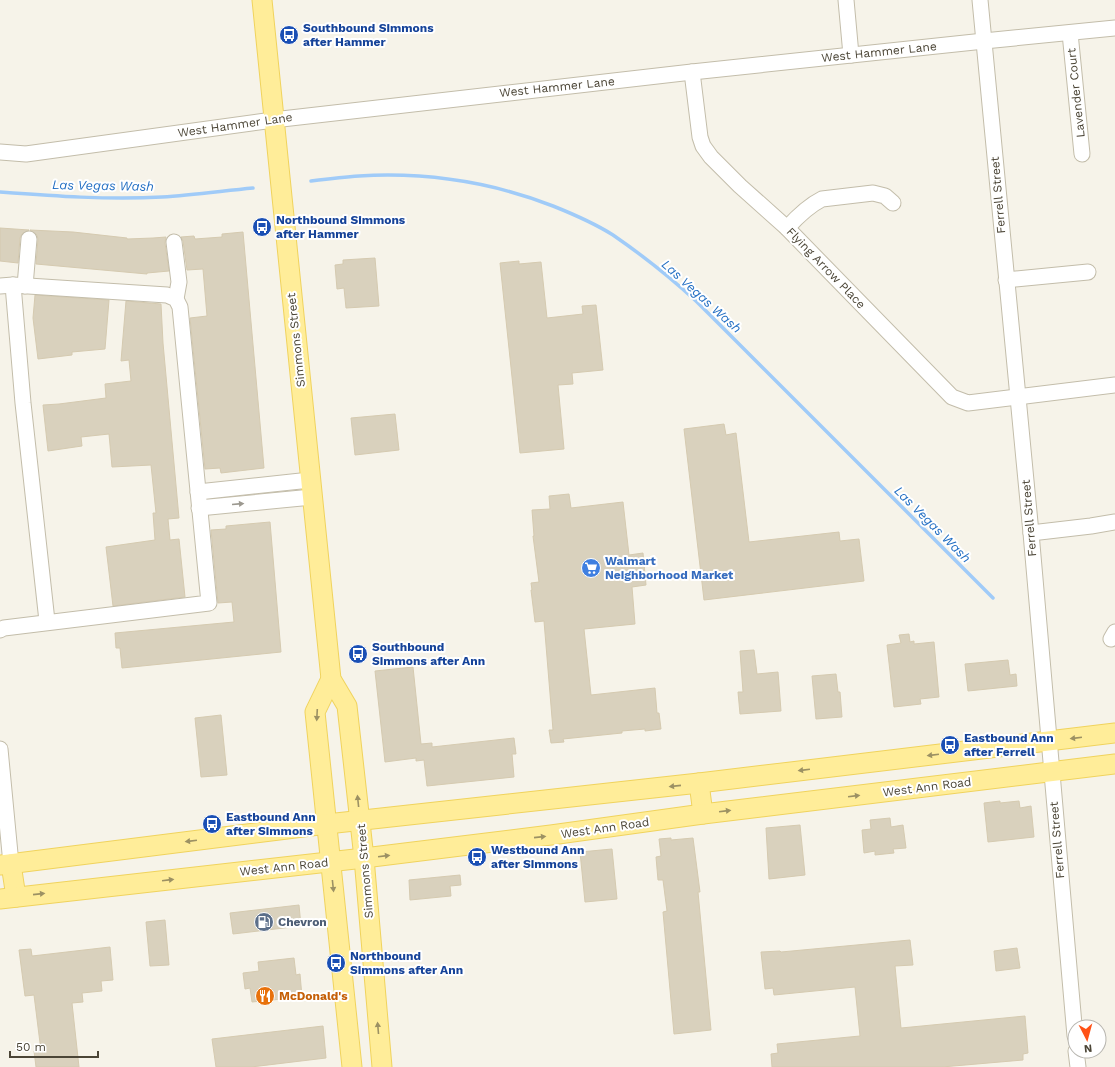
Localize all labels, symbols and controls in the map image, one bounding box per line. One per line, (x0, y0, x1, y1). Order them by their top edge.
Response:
place label: Southbound Simmons after Hammer (303, 21, 434, 49)
bus stop icon: Southbound Simmons after Hammer (278, 24, 300, 46)
street label: West Hammer Lane (821, 39, 937, 65)
street label: Lavender Court (1064, 48, 1088, 138)
street label: West Hammer Lane (499, 74, 615, 100)
street label: West Hammer Lane (177, 110, 293, 140)
street label: Ferrell Street (988, 156, 1008, 234)
water label: Las Vegas Wash (52, 177, 154, 194)
place label: Northbound Simmons after Hammer (276, 213, 406, 241)
bus stop icon: Northbound Simmons after Hammer (251, 216, 273, 238)
street label: Flying Arrow Place (784, 225, 868, 312)
water label: Las Vegas Wash (659, 257, 745, 336)
street label: Simmons Street (284, 292, 308, 388)
street label: Ferrell Street (1019, 479, 1039, 557)
water label: Las Vegas Wash (891, 483, 974, 566)
one-way arrow (232, 501, 244, 508)
place label: Walmart Neighborhood Market (605, 554, 734, 582)
supermarket icon: Walmart Neighborhood Market (580, 557, 602, 579)
place label: Southbound Simmons after Ann (372, 640, 485, 668)
bus stop icon: Southbound Simmons after Ann (347, 643, 369, 665)
one-way arrow (314, 709, 320, 722)
place label: Eastbound Ann after Ferrell (964, 731, 1054, 759)
bus stop icon: Eastbound Ann after Ferrell (939, 734, 961, 756)
one-way arrow (1070, 735, 1082, 741)
one-way arrow (927, 752, 939, 758)
one-way arrow (798, 767, 810, 773)
street label: West Ann Road (882, 775, 972, 799)
one-way arrow (669, 782, 681, 789)
one-way arrow (848, 793, 860, 799)
one-way arrow (355, 795, 361, 807)
street label: Ferrell Street (1047, 801, 1067, 879)
one-way arrow (719, 808, 731, 815)
place label: Eastbound Ann after Simmons (226, 810, 316, 838)
bus stop icon: Eastbound Ann after Simmons (201, 813, 223, 835)
street label: West Ann Road (560, 815, 650, 841)
street label: Simmons Street (354, 823, 376, 919)
one-way arrow (534, 833, 546, 840)
one-way arrow (185, 838, 197, 844)
place label: Westbound Ann after Simmons (491, 843, 584, 871)
bus stop icon: Westbound Ann after Simmons (466, 846, 488, 868)
one-way arrow (378, 853, 390, 859)
street label: West Ann Road (239, 855, 329, 879)
one-way arrow (162, 877, 174, 883)
one-way arrow (330, 880, 337, 892)
one-way arrow (33, 891, 45, 897)
fuel station icon: Chevron (253, 911, 275, 933)
place label: Chevron (278, 915, 327, 929)
place label: Northbound Simmons after Ann (350, 949, 463, 977)
bus stop icon: Northbound Simmons after Ann (325, 952, 347, 974)
restaurant icon: McDonald's (254, 985, 276, 1007)
place label: McDonald's (279, 989, 348, 1003)
north arrow (1067, 1019, 1107, 1059)
one-way arrow (375, 1022, 382, 1034)
scale bar (10, 1033, 98, 1059)
text: 50 m (16, 1040, 46, 1054)
text: N (1083, 1042, 1093, 1055)

